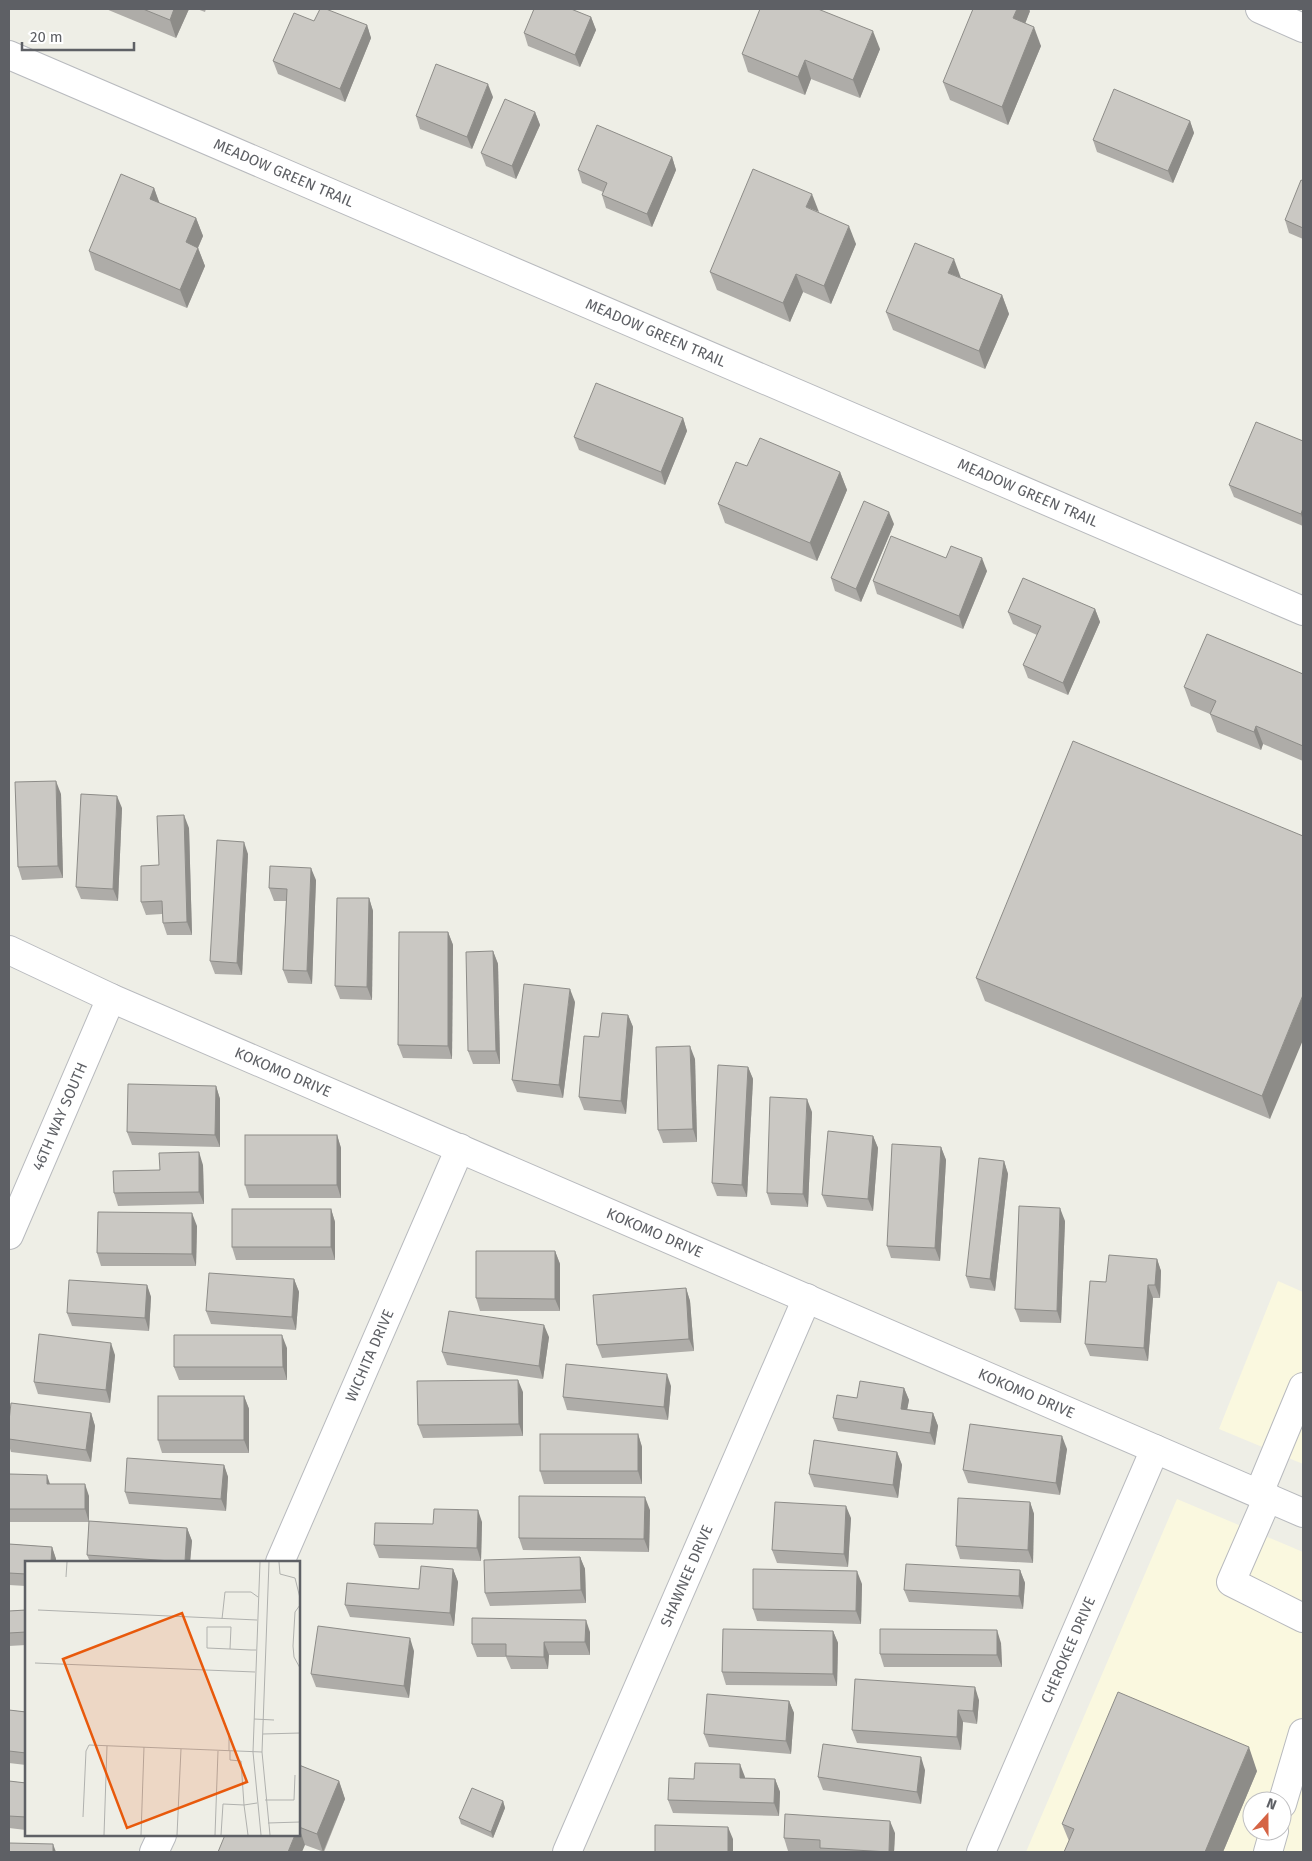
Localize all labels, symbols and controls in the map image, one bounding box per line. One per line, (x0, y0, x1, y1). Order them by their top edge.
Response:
scale bar (22, 20, 135, 52)
text: 20 m (30, 28, 63, 46)
street label: MEADOW GREEN TRAIL (211, 135, 357, 211)
street label: MEADOW GREEN TRAIL (583, 295, 729, 371)
street label: MEADOW GREEN TRAIL (955, 455, 1101, 531)
street label: KOKOMO DRIVE (232, 1044, 334, 1101)
street label: 46TH WAY SOUTH (29, 1060, 91, 1173)
street label: KOKOMO DRIVE (604, 1204, 706, 1262)
street label: WICHITA DRIVE (342, 1307, 398, 1405)
street label: KOKOMO DRIVE (975, 1365, 1078, 1422)
street label: SHAWNEE DRIVE (657, 1522, 717, 1630)
inset map (25, 1561, 300, 1836)
street label: CHEROKEE DRIVE (1037, 1594, 1099, 1706)
north arrow (1242, 1791, 1292, 1841)
text: N (1264, 1795, 1279, 1814)

